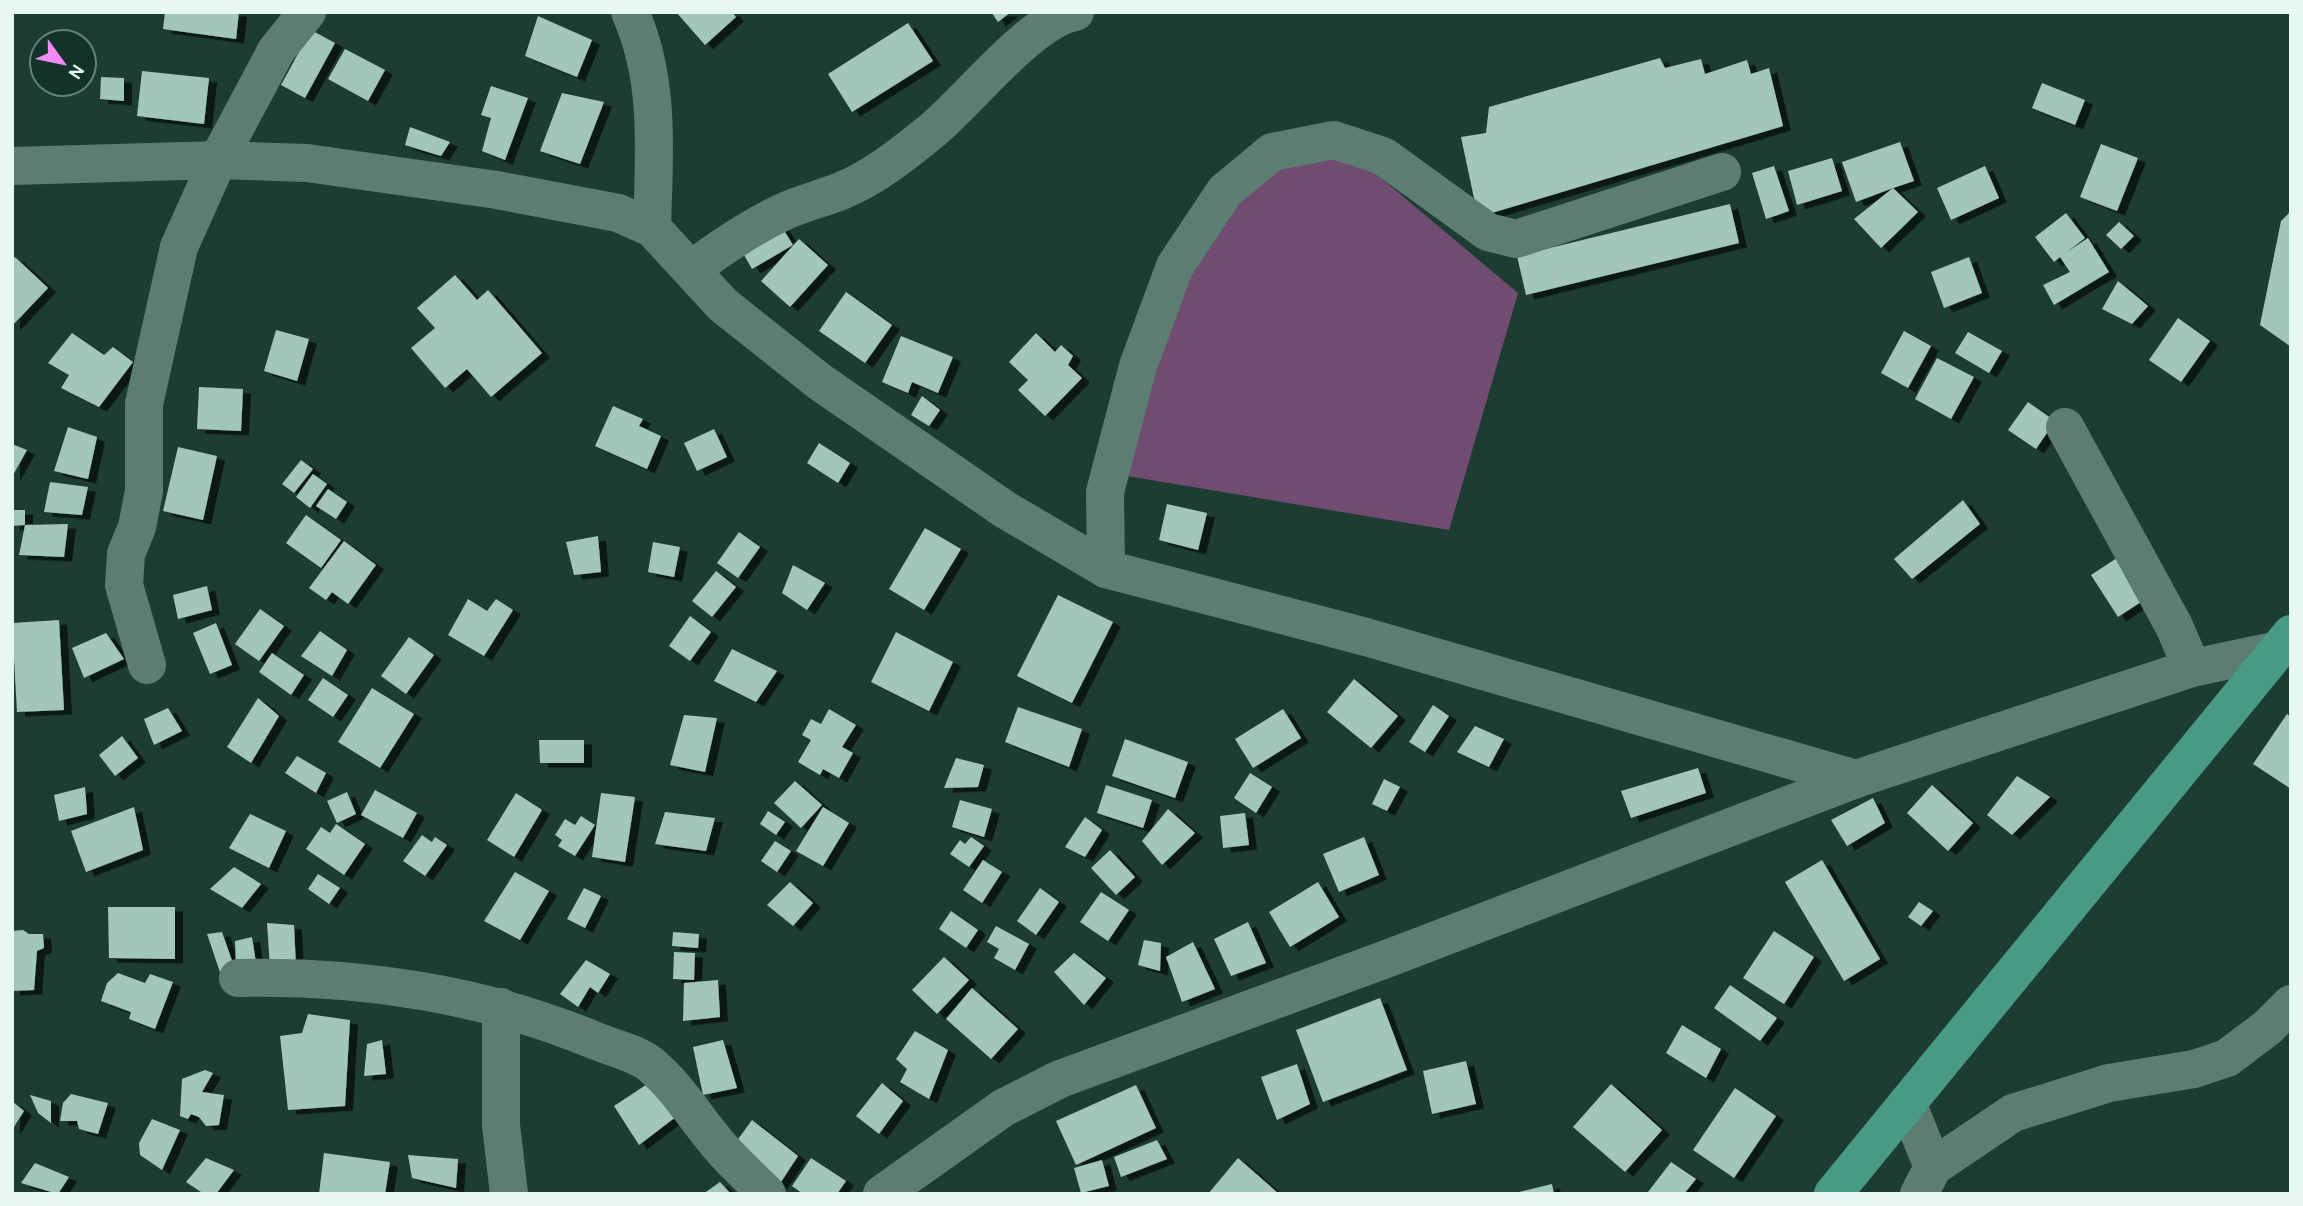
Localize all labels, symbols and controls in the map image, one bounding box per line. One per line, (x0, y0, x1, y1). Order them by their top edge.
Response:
north arrow (28, 28, 98, 98)
text: N (63, 60, 89, 83)

